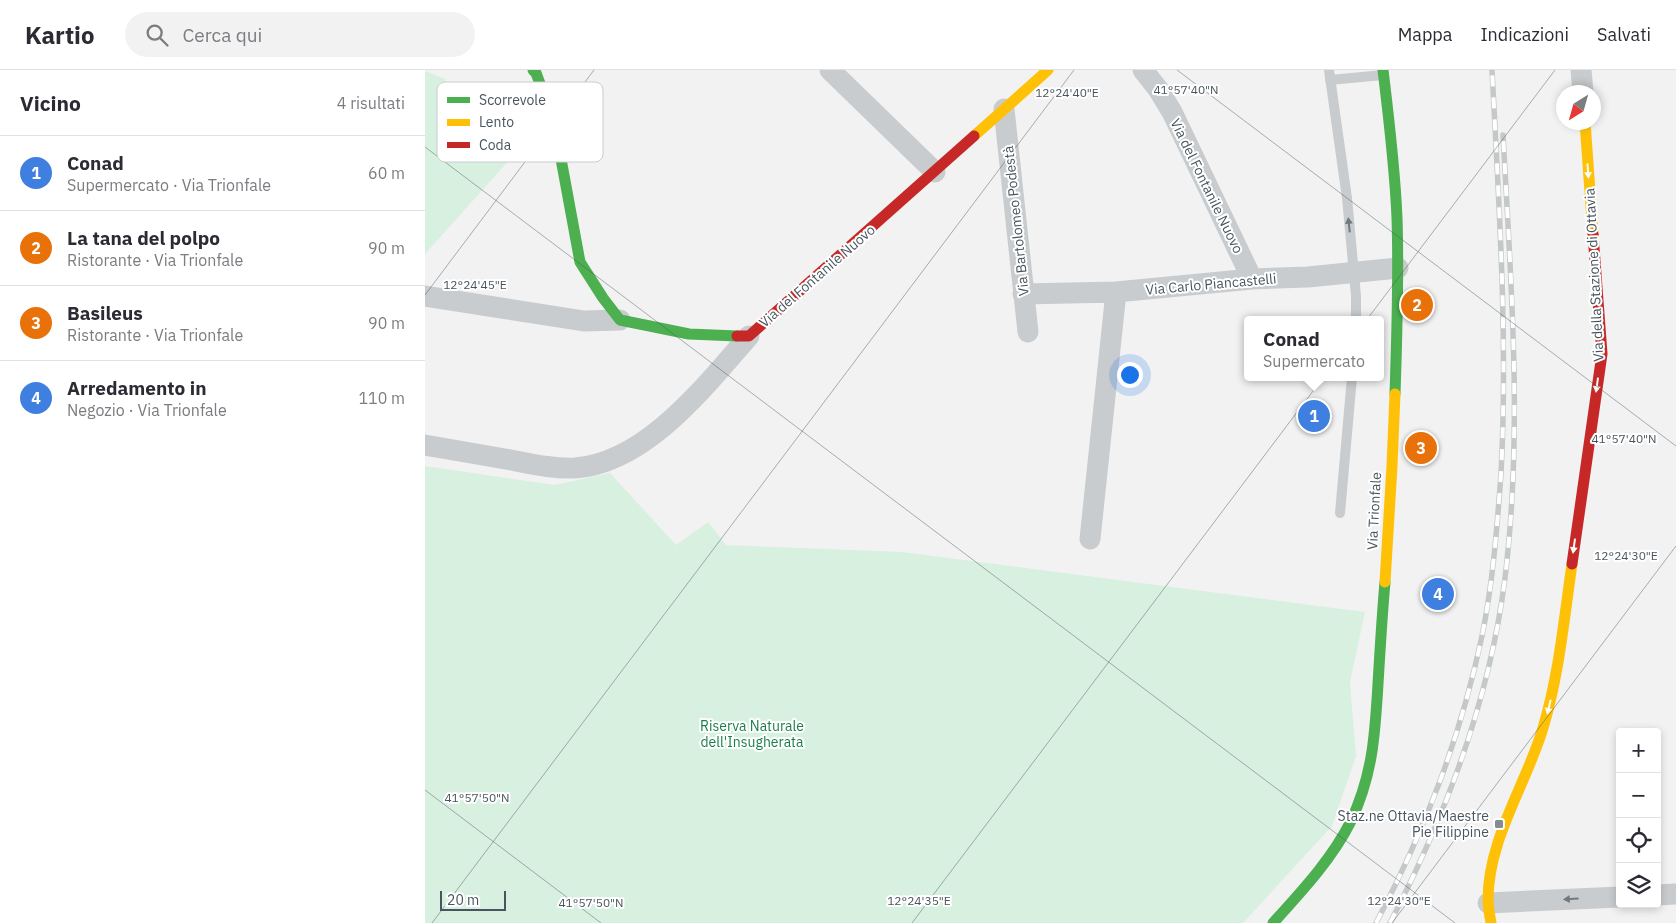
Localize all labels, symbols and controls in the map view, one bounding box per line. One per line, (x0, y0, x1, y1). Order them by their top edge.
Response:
search box (125, 12, 475, 57)
text: Kartio (25, 19, 95, 51)
icon: search (143, 21, 171, 49)
text: Cerca qui (183, 23, 262, 47)
text: Mappa (1398, 23, 1452, 46)
text: Indicazioni (1480, 23, 1569, 46)
text: Salvati (1597, 23, 1651, 46)
legend (437, 82, 603, 162)
text: 41°57'40"N (1153, 82, 1219, 97)
text: 12°24'40"E (1035, 85, 1099, 100)
north arrow (1556, 85, 1601, 130)
text: Vicino (20, 89, 81, 117)
text: Scorrevole (479, 91, 546, 109)
text: 4 risultati (337, 93, 405, 113)
text: Lento (479, 113, 514, 131)
street label: Via del Fontanile Nuovo (1167, 116, 1248, 257)
text: Coda (479, 136, 512, 154)
street label: Via Bartolomeo Podestà (999, 144, 1033, 297)
text: Conad (67, 151, 124, 175)
text: 1 (31, 163, 41, 183)
text: 60 m (368, 163, 405, 183)
one-way arrow (1585, 163, 1593, 179)
text: Supermercato · Via Trionfale (67, 175, 271, 195)
street label: Via della Stazione di Ottavia (1580, 187, 1608, 362)
one-way arrow (1345, 217, 1353, 233)
street label: Via del Fontanile Nuovo (755, 221, 879, 331)
text: La tana del polpo (67, 226, 220, 250)
text: 2 (31, 238, 41, 258)
text: 90 m (368, 238, 405, 258)
text: Ristorante · Via Trionfale (67, 250, 243, 270)
street label: Via Carlo Piancastelli (1145, 269, 1277, 299)
text: 12°24'45"E (443, 277, 507, 292)
pin: 2 (1401, 286, 1433, 324)
text: Basileus (67, 301, 143, 325)
text: 3 (31, 313, 41, 333)
text: 90 m (368, 313, 405, 333)
popup (1244, 316, 1384, 381)
text: Ristorante · Via Trionfale (67, 325, 243, 345)
text: Conad (1263, 327, 1320, 351)
text: Supermercato (1263, 351, 1365, 371)
your location (1117, 362, 1143, 388)
text: Arredamento in (67, 376, 206, 400)
one-way arrow (1593, 378, 1601, 394)
text: 4 (31, 388, 41, 408)
text: 110 m (358, 388, 405, 408)
pin: 1 (1298, 397, 1330, 435)
text: Negozio · Via Trionfale (67, 400, 227, 420)
pin: 3 (1405, 429, 1437, 467)
text: 41°57'40"N (1591, 431, 1657, 446)
street label: Via Trionfale (1363, 471, 1385, 550)
one-way arrow (1570, 539, 1578, 555)
text: 12°24'30"E (1594, 548, 1658, 563)
pin: 4 (1422, 575, 1454, 613)
one-way arrow (1545, 699, 1553, 714)
park label: Riserva Naturale dell'Insugherata (700, 717, 804, 751)
map controls (1616, 728, 1661, 908)
button: + (1616, 728, 1661, 773)
button: − (1616, 773, 1661, 818)
text: 41°57'50"N (444, 790, 510, 805)
place label: Staz.ne Ottavia/Maestre Pie Filippine (1338, 807, 1489, 841)
marker: Staz.ne Ottavia/Maestre Pie Filippine (1493, 818, 1505, 830)
button: locate (1616, 818, 1661, 863)
button: layers (1616, 863, 1661, 908)
scale bar (440, 888, 506, 911)
text: 20 m (447, 891, 479, 909)
text: 12°24'35"E (887, 893, 951, 908)
text: 12°24'30"E (1367, 893, 1431, 908)
text: 41°57'50"N (558, 895, 624, 910)
one-way arrow (1563, 895, 1579, 903)

